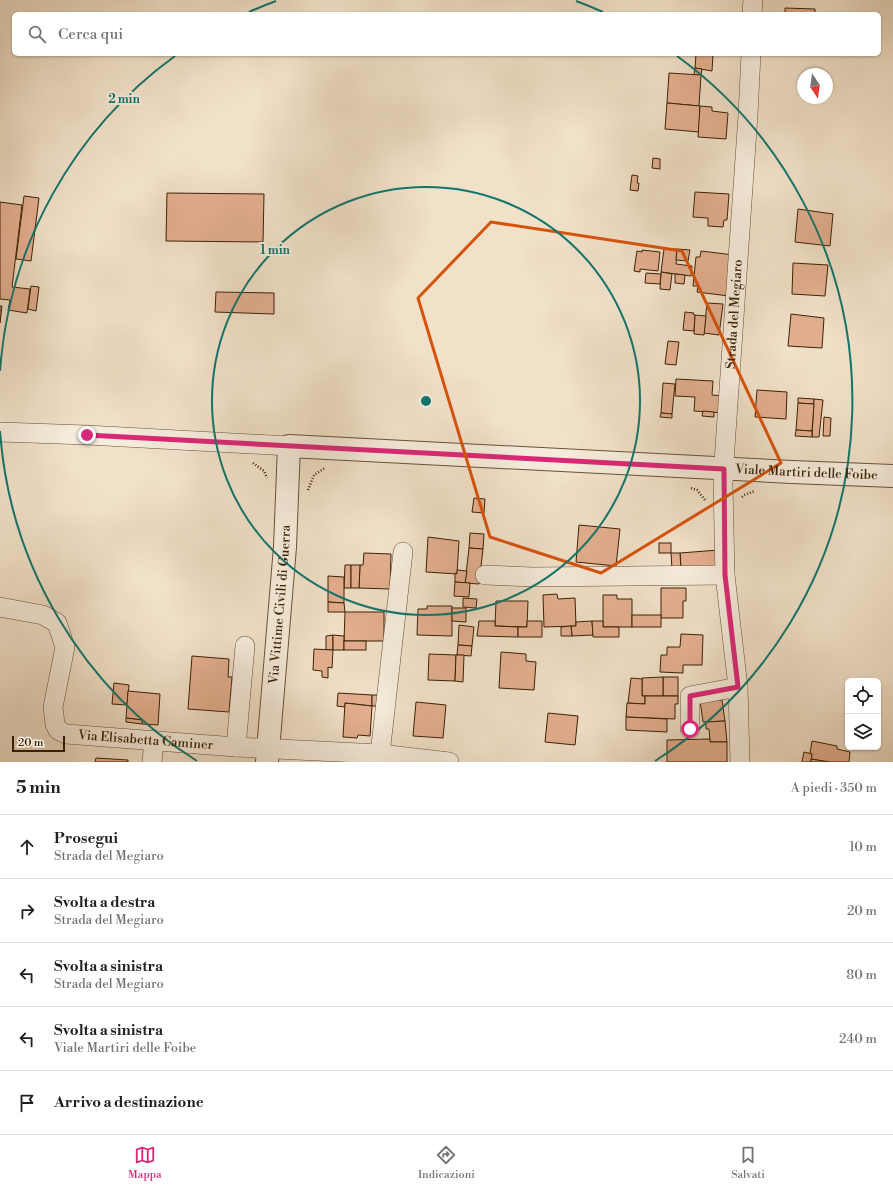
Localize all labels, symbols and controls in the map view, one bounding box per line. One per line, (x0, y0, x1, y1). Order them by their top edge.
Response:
search box (12, 12, 881, 56)
icon: search (26, 23, 48, 45)
text: Cerca qui (58, 25, 123, 44)
north arrow (797, 68, 833, 104)
text: 2 min (108, 92, 140, 107)
text: 1 min (260, 243, 291, 258)
street label: Strada del Megiaro (722, 259, 746, 370)
centre of rings (419, 394, 433, 408)
route end (78, 426, 96, 444)
street label: Viale Martiri delle Foibe (734, 461, 878, 483)
street label: Via Vittime Civili di Guerra (265, 524, 294, 686)
map controls (845, 678, 881, 750)
button: locate (845, 678, 881, 714)
button: layers (845, 714, 881, 750)
route start (681, 720, 699, 738)
street label: Via Elisabetta Caminer (77, 727, 214, 753)
scale bar (12, 734, 65, 753)
text: 20 m (18, 736, 43, 750)
text: 5 min (16, 777, 61, 799)
text: A piedi · 350 m (791, 780, 877, 796)
text: Prosegui (54, 829, 118, 848)
icon: ahead (16, 836, 38, 858)
text: 10 m (849, 839, 877, 855)
text: Strada del Megiaro (54, 848, 164, 864)
text: Svolta a destra (54, 893, 155, 912)
icon: right (16, 900, 38, 922)
text: 20 m (847, 903, 877, 919)
text: Strada del Megiaro (54, 912, 164, 928)
text: Svolta a sinistra (54, 957, 163, 976)
icon: left (16, 964, 38, 986)
text: 80 m (846, 967, 877, 983)
text: Strada del Megiaro (54, 976, 164, 992)
text: Svolta a sinistra (54, 1021, 163, 1040)
icon: left (16, 1028, 38, 1050)
text: 240 m (839, 1031, 877, 1047)
text: Viale Martiri delle Foibe (54, 1040, 196, 1056)
icon: arrive (16, 1092, 38, 1114)
text: Arrivo a destinazione (54, 1093, 204, 1112)
tab: Mappa (128, 1144, 162, 1182)
tab: Indicazioni (418, 1144, 475, 1182)
tab: Salvati (731, 1144, 765, 1182)

